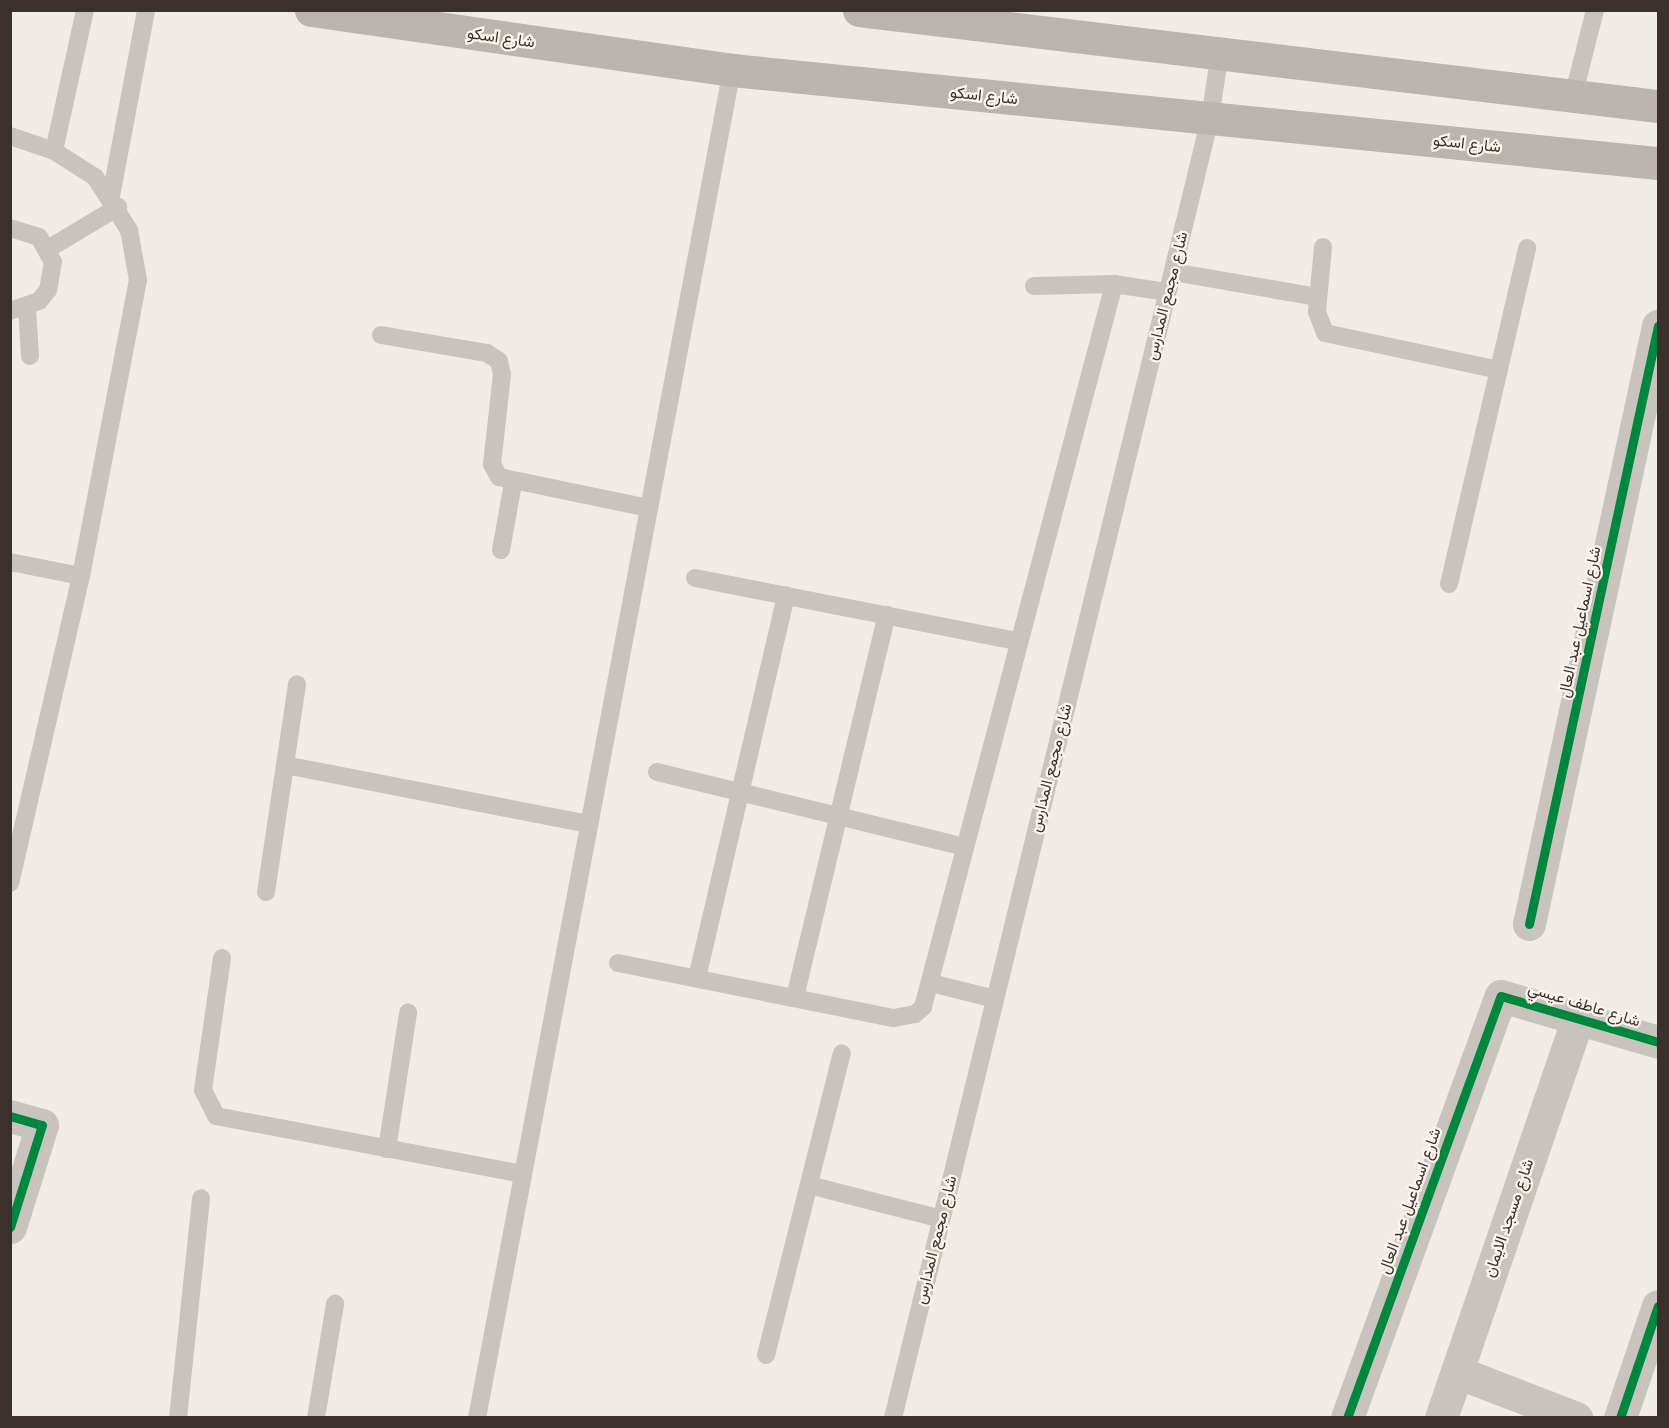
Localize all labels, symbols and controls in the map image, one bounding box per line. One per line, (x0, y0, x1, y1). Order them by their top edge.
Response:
street label: شارع اسكو (466, 24, 536, 52)
street label: شارع اسكو (949, 83, 1019, 109)
street label: شارع اسكو (1432, 131, 1502, 157)
street label: شارع مجمع المدارس (1142, 230, 1192, 362)
street label: شارع اسماعيل عبد العال (1555, 545, 1605, 699)
street label: شارع مجمع المدارس (1026, 702, 1076, 834)
street label: شارع عاطف عيسي (1526, 979, 1642, 1031)
street label: شارع اسماعيل عبد العال (1375, 1125, 1445, 1277)
street label: شارع مسجد الايمان (1480, 1156, 1538, 1280)
street label: شارع مجمع المدارس (911, 1174, 961, 1306)

